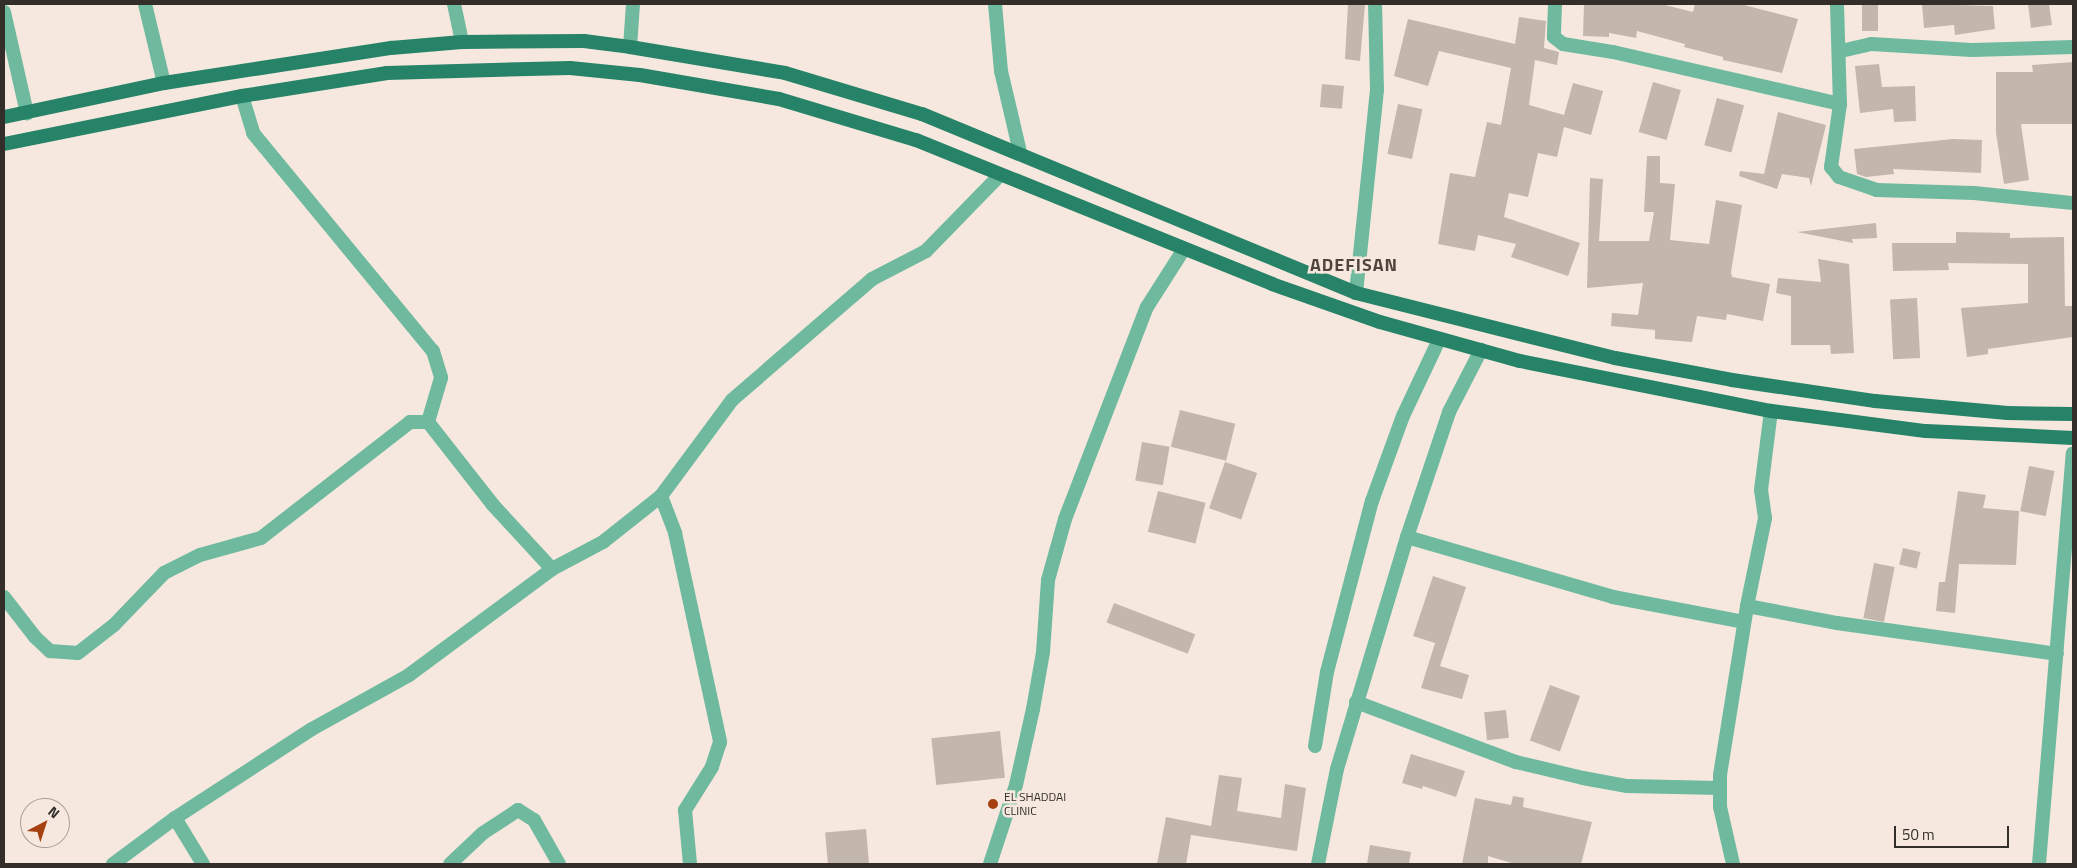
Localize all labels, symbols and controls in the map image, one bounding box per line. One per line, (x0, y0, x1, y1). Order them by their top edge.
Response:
district label: ADEFISAN (1309, 254, 1399, 276)
place label: EL SHADDAI CLINIC (1004, 790, 1066, 818)
marker: EL SHADDAI CLINIC (986, 797, 1000, 811)
north arrow (20, 798, 70, 848)
text: N (44, 801, 65, 823)
scale bar (1897, 816, 2012, 848)
text: 50 m (1902, 823, 1935, 846)

